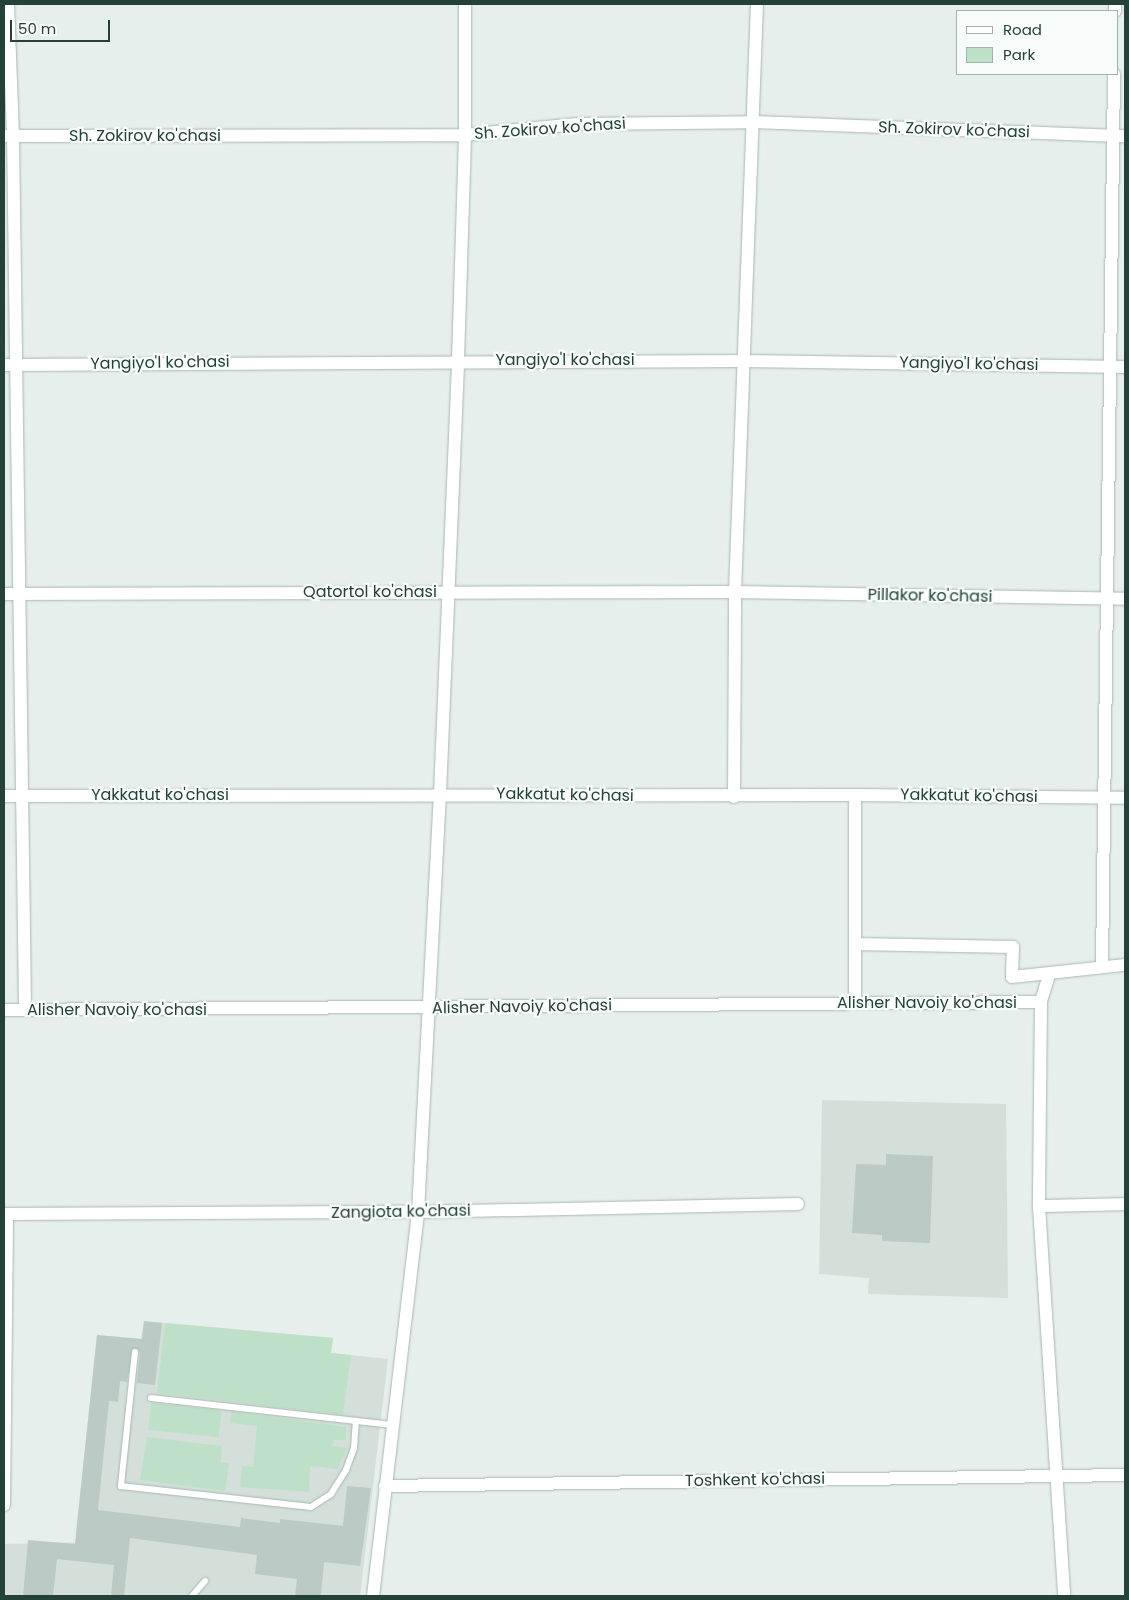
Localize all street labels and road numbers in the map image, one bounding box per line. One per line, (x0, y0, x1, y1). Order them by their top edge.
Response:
street label: Sh. Zokirov ko'chasi (474, 114, 626, 144)
street label: Sh. Zokirov ko'chasi (878, 118, 1030, 142)
street label: Sh. Zokirov ko'chasi (69, 126, 221, 146)
street label: Yangiyo'l ko'chasi (495, 350, 635, 370)
street label: Yangiyo'l ko'chasi (90, 352, 230, 374)
street label: Yangiyo'l ko'chasi (899, 353, 1039, 375)
street label: Qatortol ko'chasi (303, 582, 437, 602)
street label: Pillakor ko'chasi (867, 585, 993, 607)
street label: Yakkatut ko'chasi (496, 784, 634, 806)
street label: Yakkatut ko'chasi (91, 785, 229, 805)
street label: Yakkatut ko'chasi (900, 785, 1038, 807)
street label: Alisher Navoiy ko'chasi (837, 993, 1017, 1013)
street label: Alisher Navoiy ko'chasi (432, 996, 612, 1018)
street label: Alisher Navoiy ko'chasi (27, 1000, 207, 1020)
street label: Zangiota ko'chasi (331, 1201, 471, 1223)
street label: Toshkent ko'chasi (685, 1469, 825, 1491)

